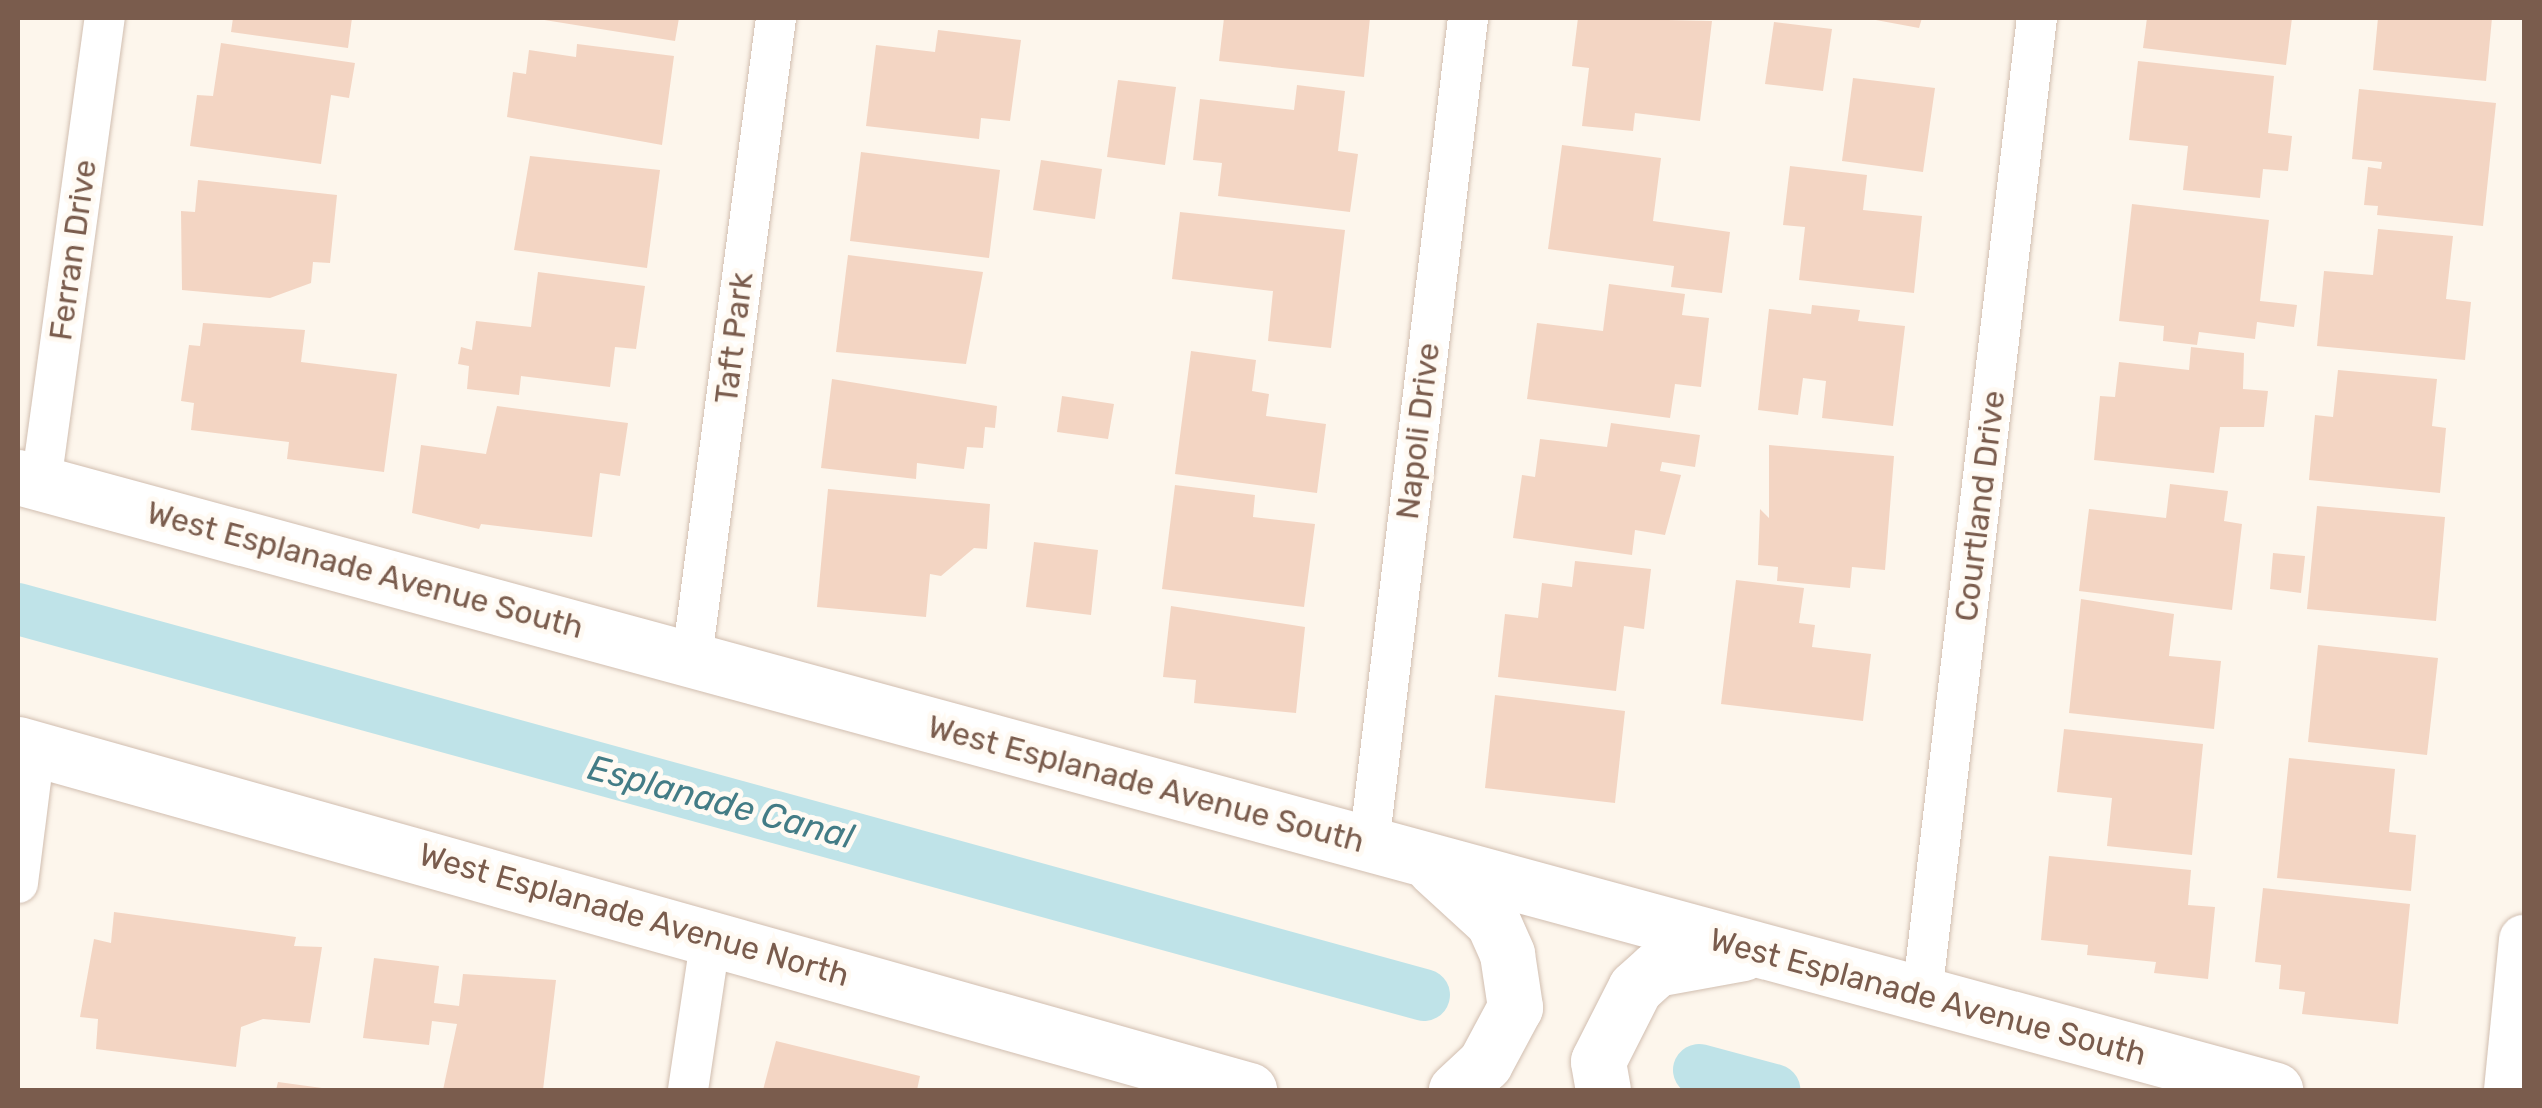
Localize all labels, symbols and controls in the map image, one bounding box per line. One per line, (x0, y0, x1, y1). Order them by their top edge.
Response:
street label: Ferran Drive (41, 157, 105, 343)
street label: Taft Park (707, 270, 761, 406)
street label: Napoli Drive (1388, 340, 1448, 522)
street label: Courtland Drive (1947, 388, 2013, 624)
street label: West Esplanade Avenue South (142, 493, 588, 647)
street label: West Esplanade Avenue South (923, 707, 1369, 861)
water label: Esplanade Canal (583, 746, 859, 858)
street label: West Esplanade Avenue North (414, 835, 854, 995)
street label: West Esplanade Avenue South (1705, 920, 2151, 1074)

